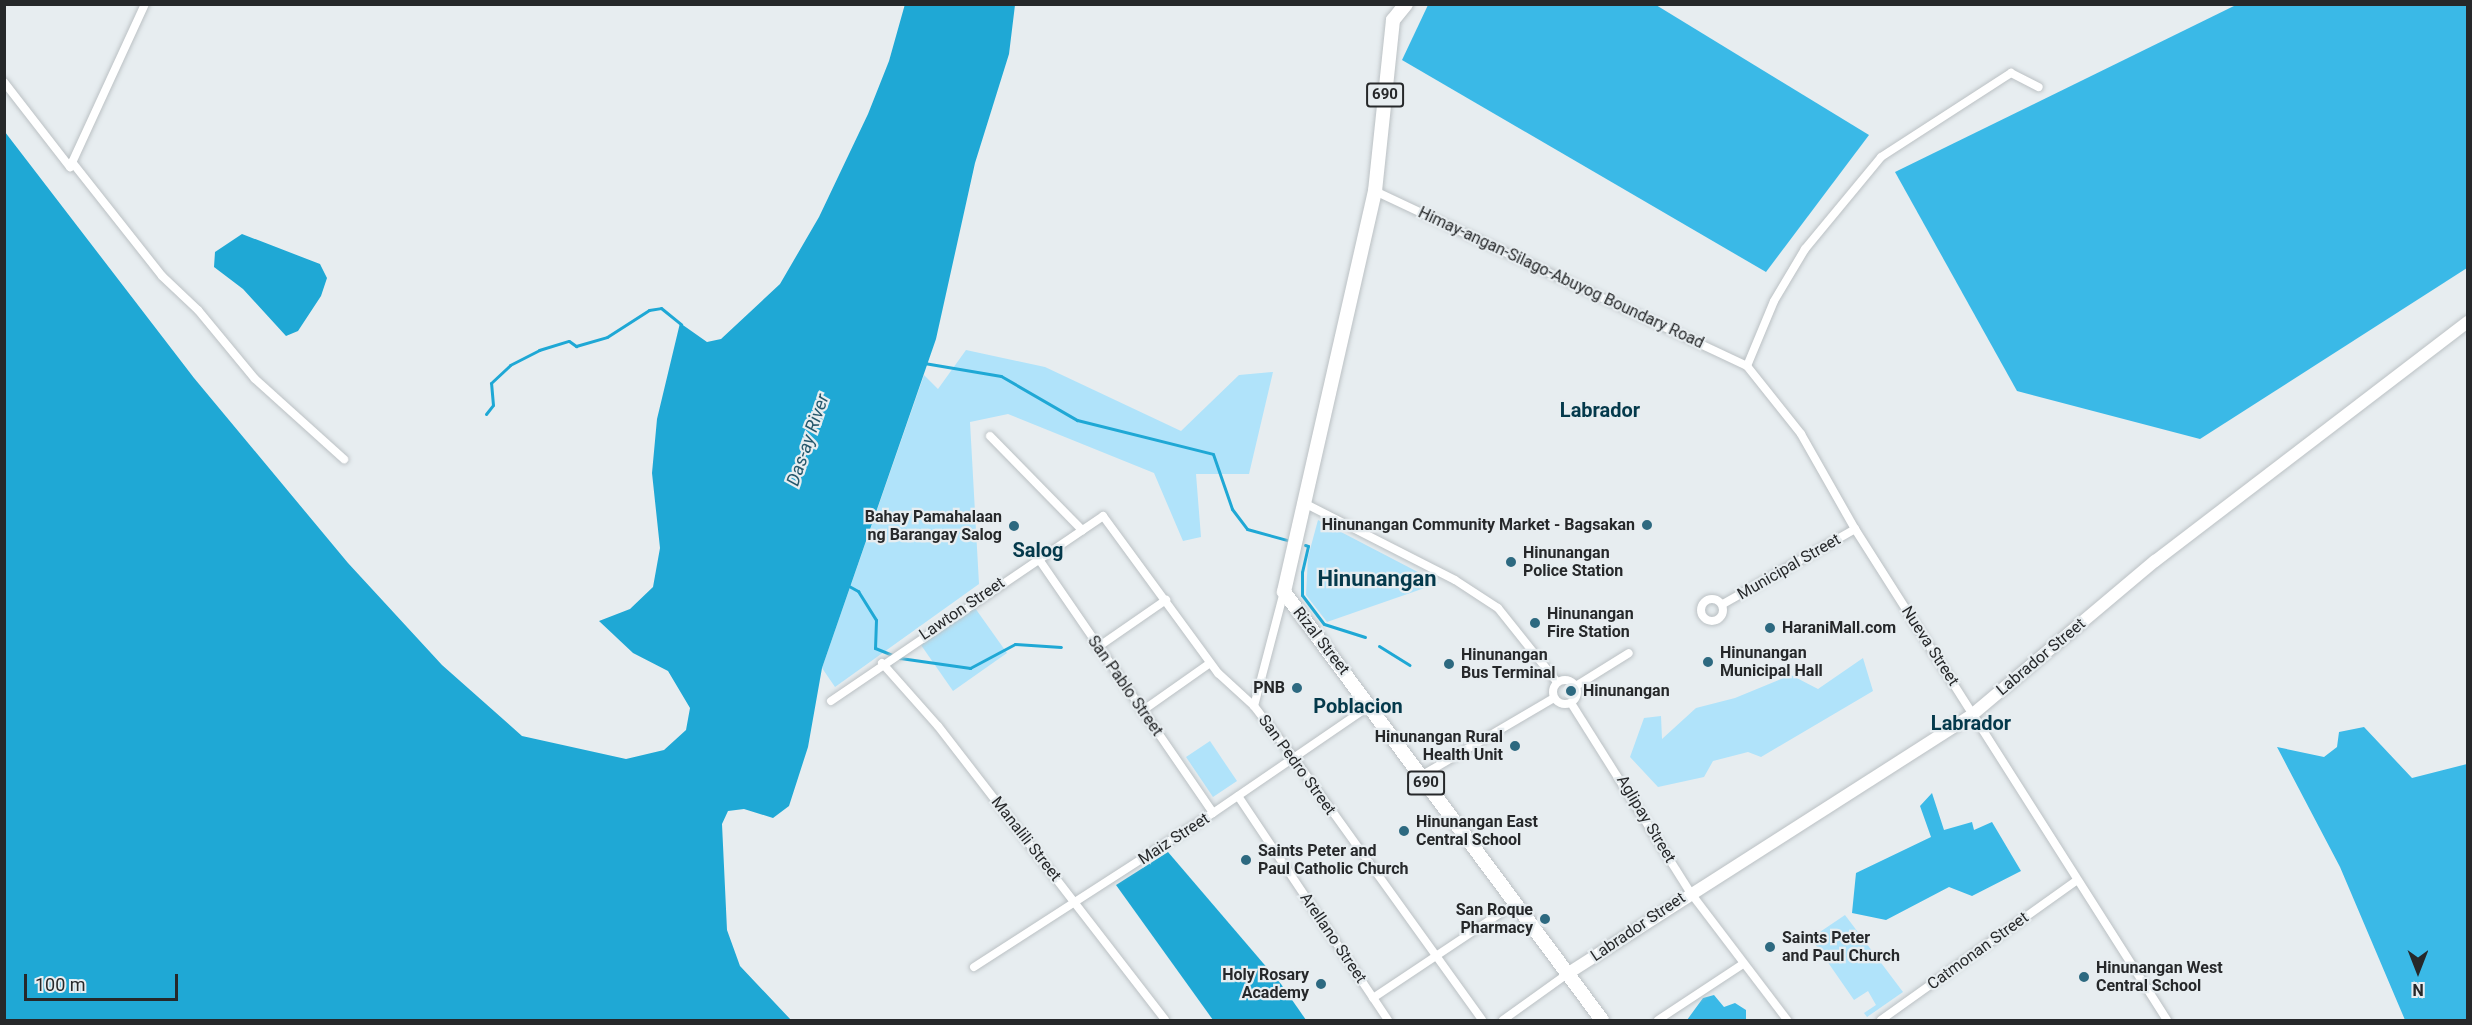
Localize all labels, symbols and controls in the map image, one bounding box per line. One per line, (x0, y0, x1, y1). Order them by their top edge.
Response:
road number: 690 (1366, 83, 1404, 107)
street label: Himay-angan-Silago-Abuyog Boundary Road (1415, 203, 1707, 353)
water label: Das-ay River (782, 391, 834, 489)
district label: Labrador (1560, 398, 1640, 422)
place label: Bahay Pamahalaan ng Barangay Salog (865, 507, 1002, 545)
place label: Hinunangan Community Market - Bagsakan (1322, 515, 1635, 535)
marker: Hinunangan Community Market - Bagsakan (1640, 518, 1654, 532)
marker: Bahay Pamahalaan ng Barangay Salog (1007, 519, 1021, 533)
street label: Municipal Street (1734, 530, 1844, 604)
district label: Salog (1012, 538, 1064, 562)
place label: Hinunangan Police Station (1523, 543, 1623, 581)
marker: Hinunangan Police Station (1504, 555, 1518, 569)
district label: Hinunangan (1317, 566, 1437, 592)
street label: Lawton Street (916, 573, 1008, 645)
street label: Rizal Street (1289, 603, 1353, 679)
street label: Nueva Street (1897, 603, 1963, 689)
place label: Hinunangan Fire Station (1547, 604, 1634, 642)
street label: Labrador Street (1993, 614, 2089, 700)
marker: Hinunangan Fire Station (1528, 616, 1542, 630)
place label: HaraniMall.com (1782, 618, 1896, 638)
marker: HaraniMall.com (1763, 621, 1777, 635)
street label: San Pablo Street (1083, 632, 1167, 740)
place label: Hinunangan Municipal Hall (1720, 643, 1823, 681)
place label: Hinunangan Bus Terminal (1461, 645, 1556, 683)
marker: Hinunangan Municipal Hall (1701, 655, 1715, 669)
marker: Hinunangan Bus Terminal (1442, 657, 1456, 671)
place label: PNB (1253, 678, 1285, 698)
marker: PNB (1290, 681, 1304, 695)
place label: Hinunangan (1583, 681, 1670, 701)
marker: Hinunangan (1564, 684, 1578, 698)
district label: Poblacion (1313, 694, 1403, 718)
street label: San Pedro Street (1254, 711, 1340, 819)
district label: Labrador (1931, 711, 2011, 735)
place label: Hinunangan Rural Health Unit (1375, 727, 1503, 765)
marker: Hinunangan Rural Health Unit (1508, 739, 1522, 753)
road number: 690 (1406, 771, 1446, 795)
street label: Aglipay Street (1612, 772, 1680, 866)
street label: Manalili Street (987, 793, 1065, 885)
street label: Maiz Street (1135, 809, 1213, 869)
place label: Hinunangan East Central School (1416, 812, 1538, 850)
marker: Hinunangan East Central School (1397, 824, 1411, 838)
place label: Saints Peter and Paul Catholic Church (1258, 841, 1409, 879)
marker: Saints Peter and Paul Catholic Church (1239, 853, 1253, 867)
street label: Labrador Street (1587, 888, 1689, 966)
street label: Arellano Street (1296, 889, 1370, 987)
place label: San Roque Pharmacy (1456, 900, 1533, 938)
street label: Catmonan Street (1924, 908, 2032, 994)
marker: San Roque Pharmacy (1538, 912, 1552, 926)
place label: Saints Peter and Paul Church (1782, 928, 1900, 966)
marker: Saints Peter and Paul Church (1763, 940, 1777, 954)
north arrow (2388, 941, 2448, 1001)
place label: Hinunangan West Central School (2096, 958, 2223, 996)
scale bar (27, 962, 182, 1000)
place label: Holy Rosary Academy (1222, 965, 1309, 1003)
marker: Hinunangan West Central School (2077, 970, 2091, 984)
text: 100 m (35, 974, 86, 995)
marker: Holy Rosary Academy (1314, 977, 1328, 991)
text: N (2412, 980, 2424, 999)

